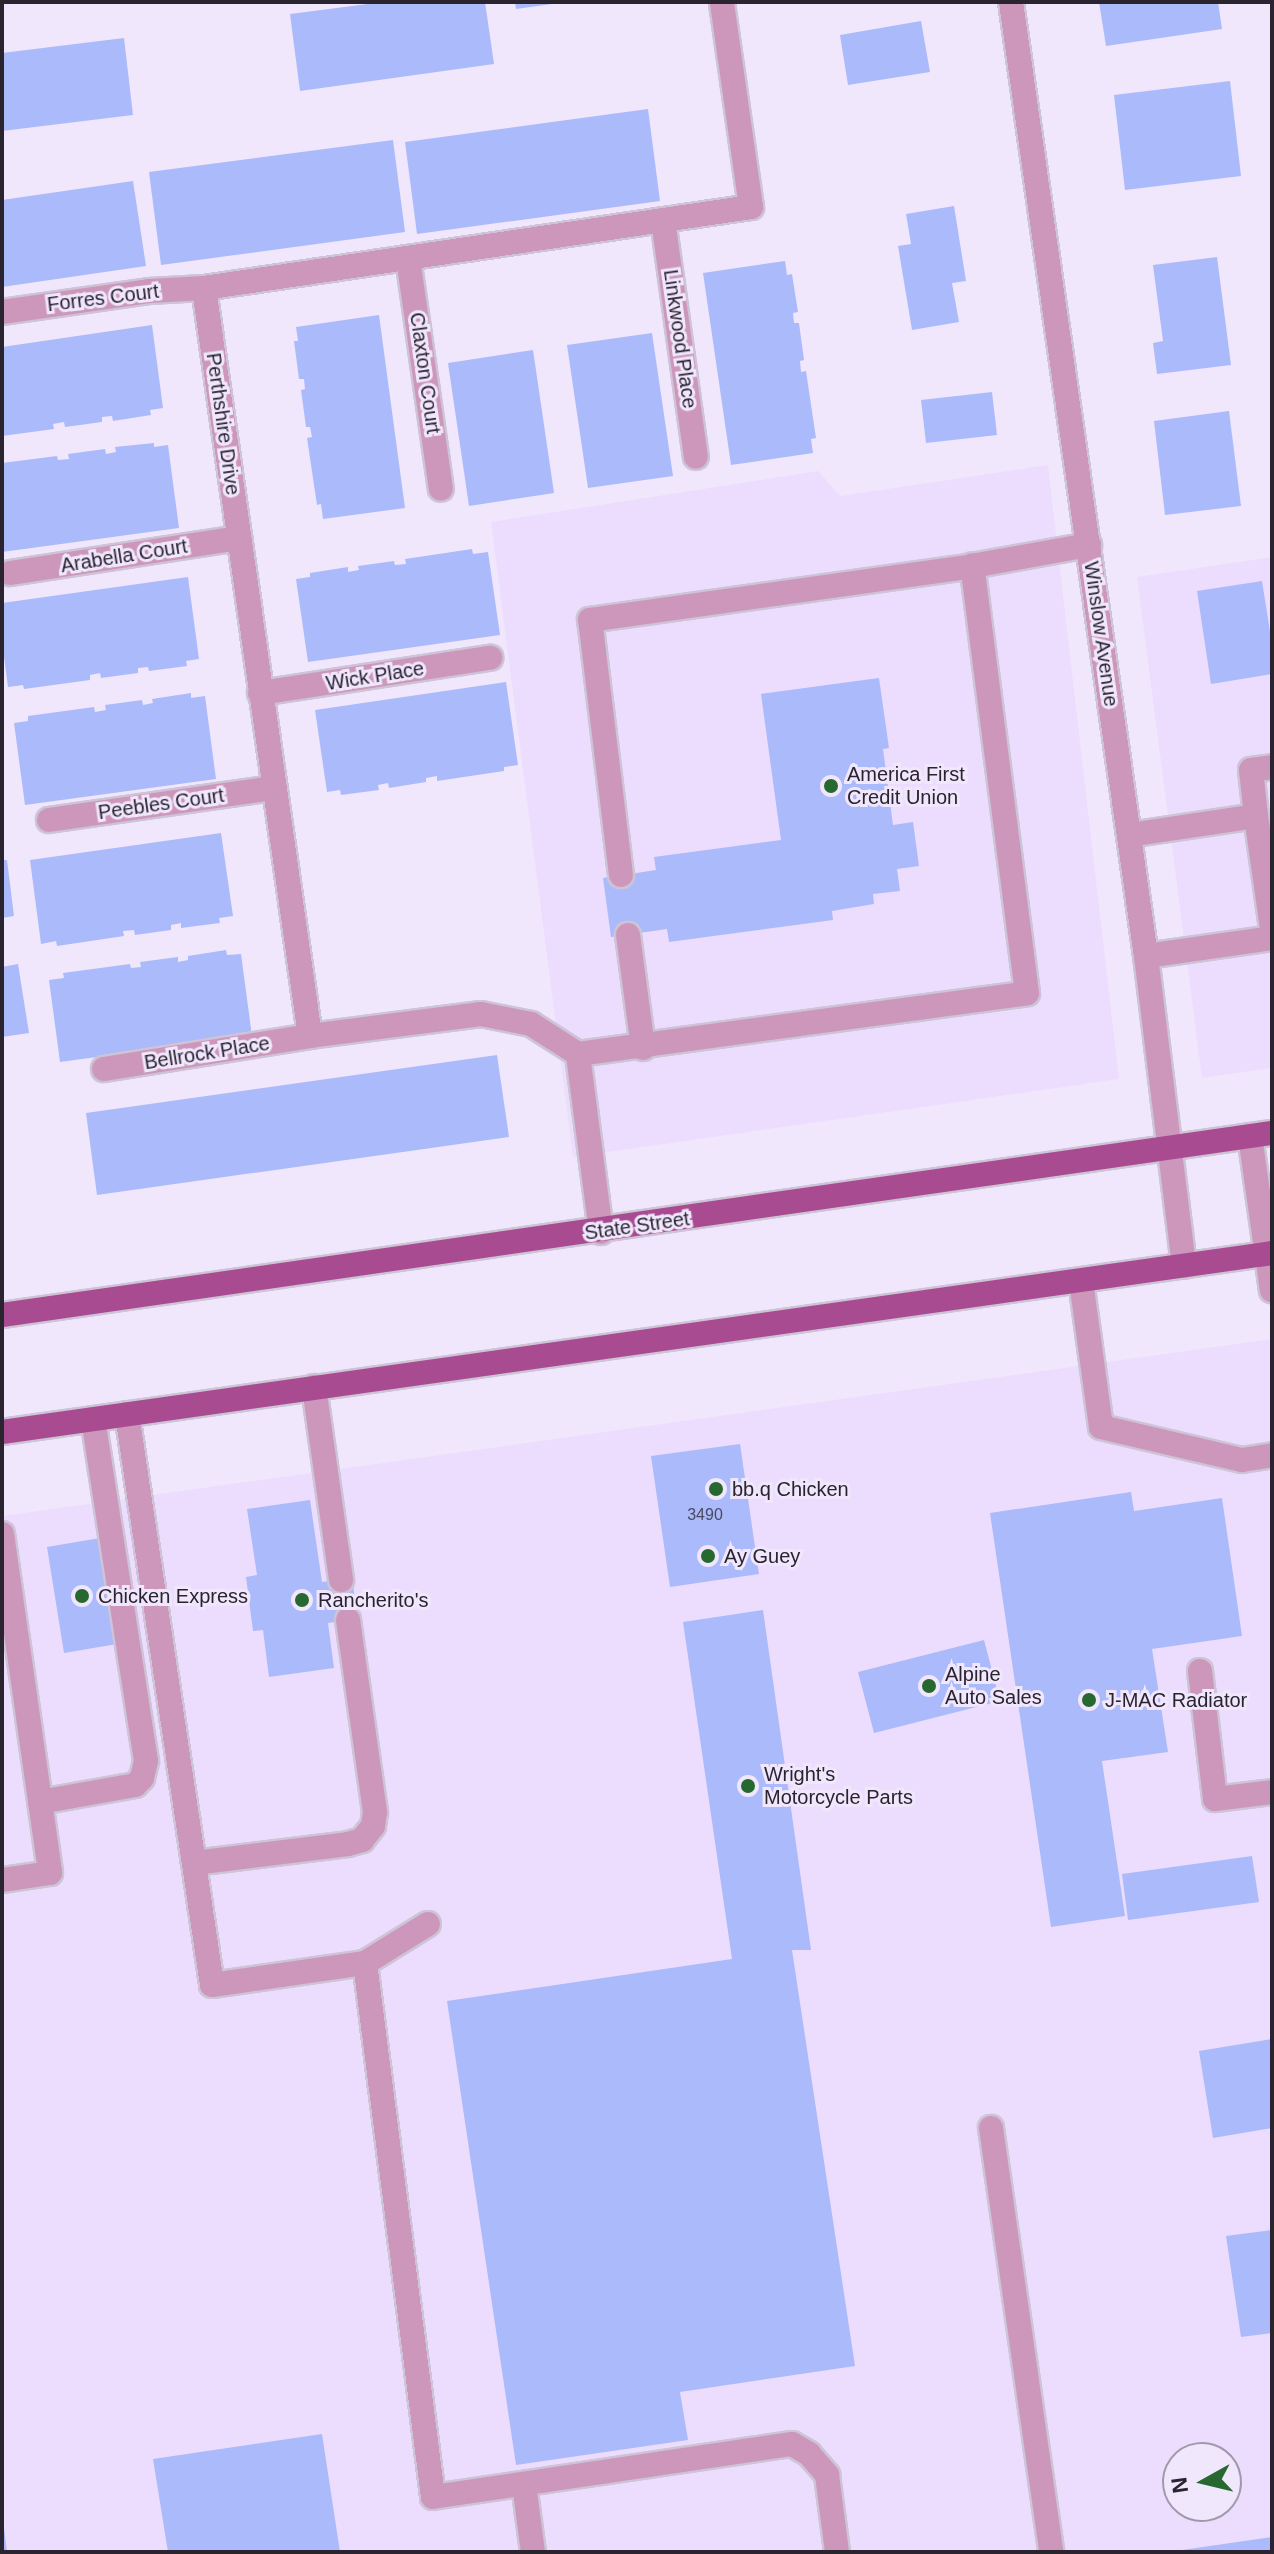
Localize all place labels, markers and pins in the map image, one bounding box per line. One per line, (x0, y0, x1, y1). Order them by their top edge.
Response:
place label: America First Credit Union (847, 762, 965, 809)
marker: America First Credit Union (822, 777, 840, 795)
place label: bb.q Chicken (732, 1477, 849, 1501)
marker: bb.q Chicken (707, 1480, 725, 1498)
place label: Ay Guey (724, 1544, 800, 1568)
marker: Ay Guey (699, 1547, 717, 1565)
place label: Chicken Express (98, 1584, 248, 1608)
marker: Chicken Express (73, 1587, 91, 1605)
place label: Rancherito's (318, 1588, 429, 1612)
marker: Rancherito's (293, 1591, 311, 1609)
place label: Alpine Auto Sales (945, 1662, 1042, 1709)
marker: Alpine Auto Sales (920, 1677, 938, 1695)
place label: J-MAC Radiator (1105, 1688, 1247, 1712)
marker: J-MAC Radiator (1080, 1691, 1098, 1709)
place label: Wright's Motorcycle Parts (764, 1762, 913, 1809)
marker: Wright's Motorcycle Parts (739, 1777, 757, 1795)

